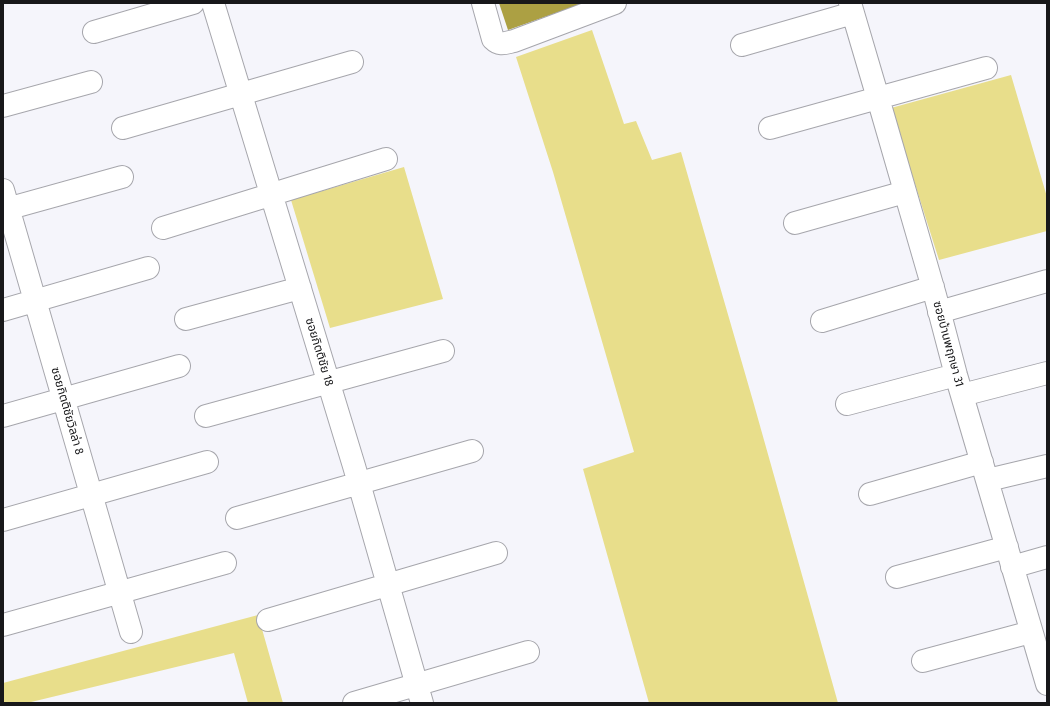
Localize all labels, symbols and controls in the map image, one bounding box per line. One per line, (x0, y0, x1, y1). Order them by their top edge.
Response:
street label: ซอยบ้านพฤกษา 31 (930, 300, 966, 388)
street label: ซอยกิตติชัย 18 (302, 316, 336, 388)
street label: ซอยกิตติชัยวิลล่า 8 (48, 366, 86, 456)

